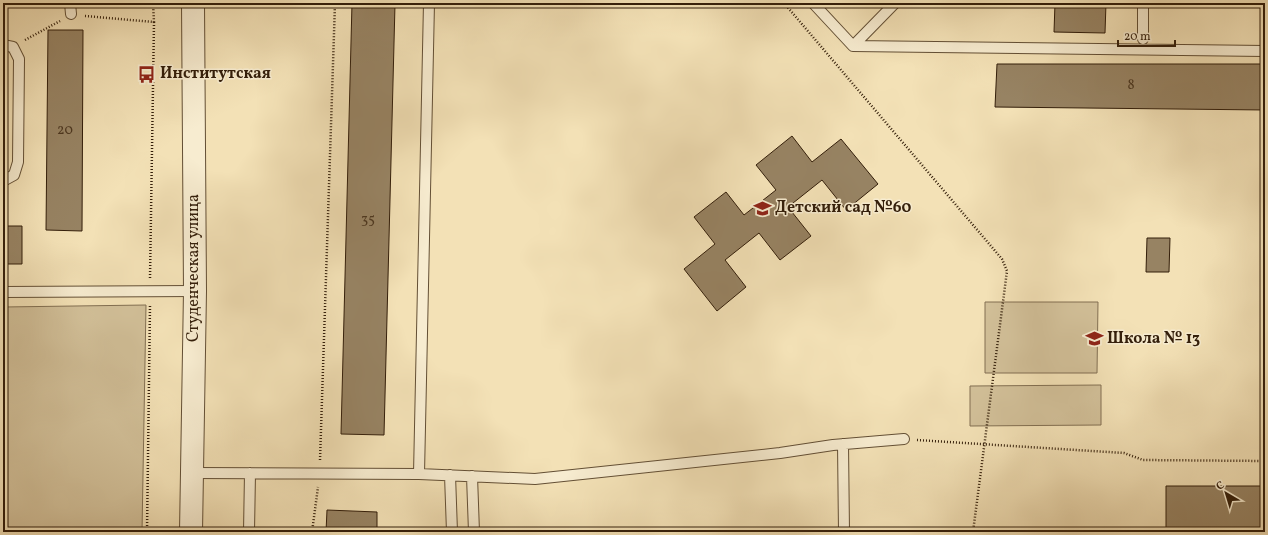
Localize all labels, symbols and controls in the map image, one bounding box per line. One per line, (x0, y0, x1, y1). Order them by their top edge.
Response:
scale bar (1118, 22, 1175, 48)
text: 20 m (1124, 29, 1151, 45)
place label: Институтская (160, 63, 271, 85)
bus stop icon: Институтская (137, 64, 157, 84)
house number: 8 (1127, 76, 1135, 95)
house number: 20 (57, 121, 73, 140)
street label: Студенческая улица (183, 194, 205, 342)
place label: Детский сад №60 (775, 197, 911, 219)
school or university icon: Детский сад №60 (752, 198, 772, 218)
house number: 35 (361, 210, 375, 229)
place label: Школа № 13 (1107, 328, 1200, 350)
school or university icon: Школа № 13 (1084, 329, 1104, 349)
north arrow (1206, 473, 1246, 513)
text: С (1213, 478, 1228, 494)

